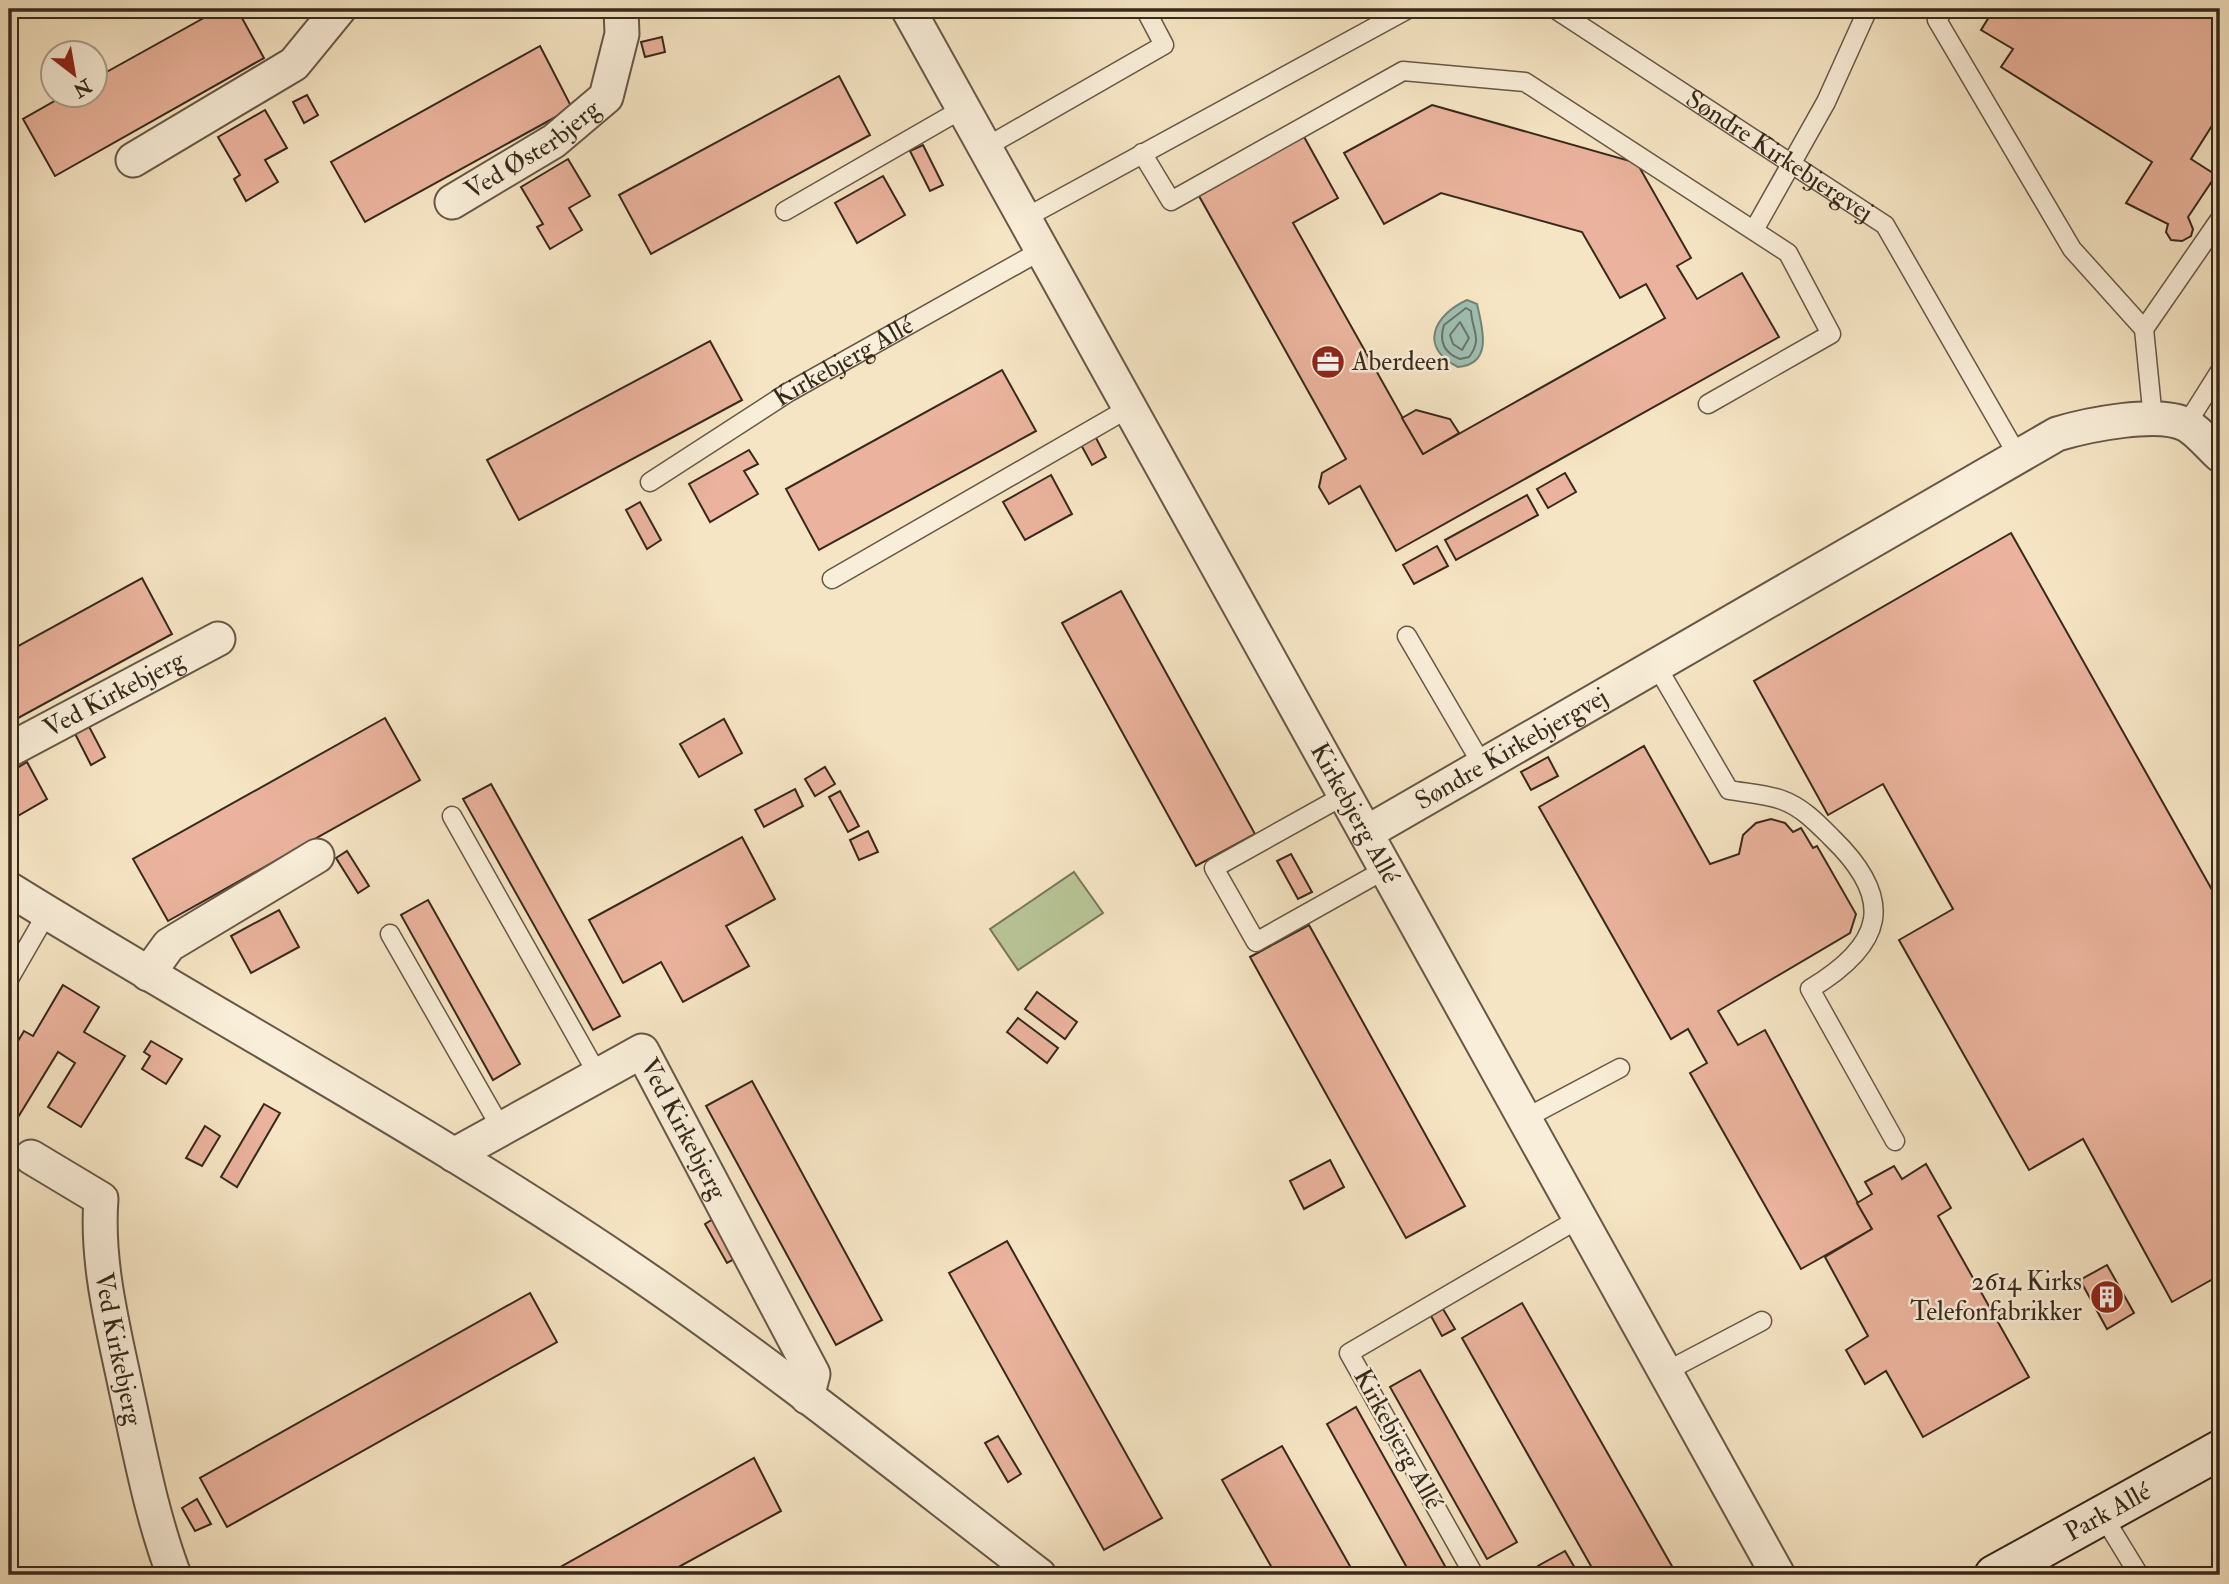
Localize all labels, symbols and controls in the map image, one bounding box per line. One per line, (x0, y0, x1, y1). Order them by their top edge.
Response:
north arrow (38, 38, 108, 108)
text: N (68, 73, 97, 103)
street label: Søndre Kirkebjergvej (1680, 83, 1879, 229)
street label: Ved Østerbjerg (459, 92, 608, 207)
street label: Kirkebjerg Allé (767, 309, 919, 414)
office icon: Aberdeen (1309, 343, 1347, 381)
place label: Aberdeen (1351, 346, 1450, 378)
street label: Ved Kirkebjerg (38, 643, 191, 745)
street label: Søndre Kirkebjergvej (1409, 681, 1614, 817)
street label: Kirkebjerg Allé (1303, 737, 1407, 889)
street label: Ved Kirkebjerg (633, 1053, 734, 1206)
place label: 2614 Kirks Telefonfabrikker (1910, 1266, 2082, 1328)
street label: Ved Kirkebjerg (88, 1270, 150, 1429)
building icon: 2614 Kirks Telefonfabrikker (2088, 1278, 2126, 1316)
street label: Kirkebjerg Allé (1346, 1363, 1450, 1515)
street label: Park Allé (2059, 1475, 2157, 1549)

